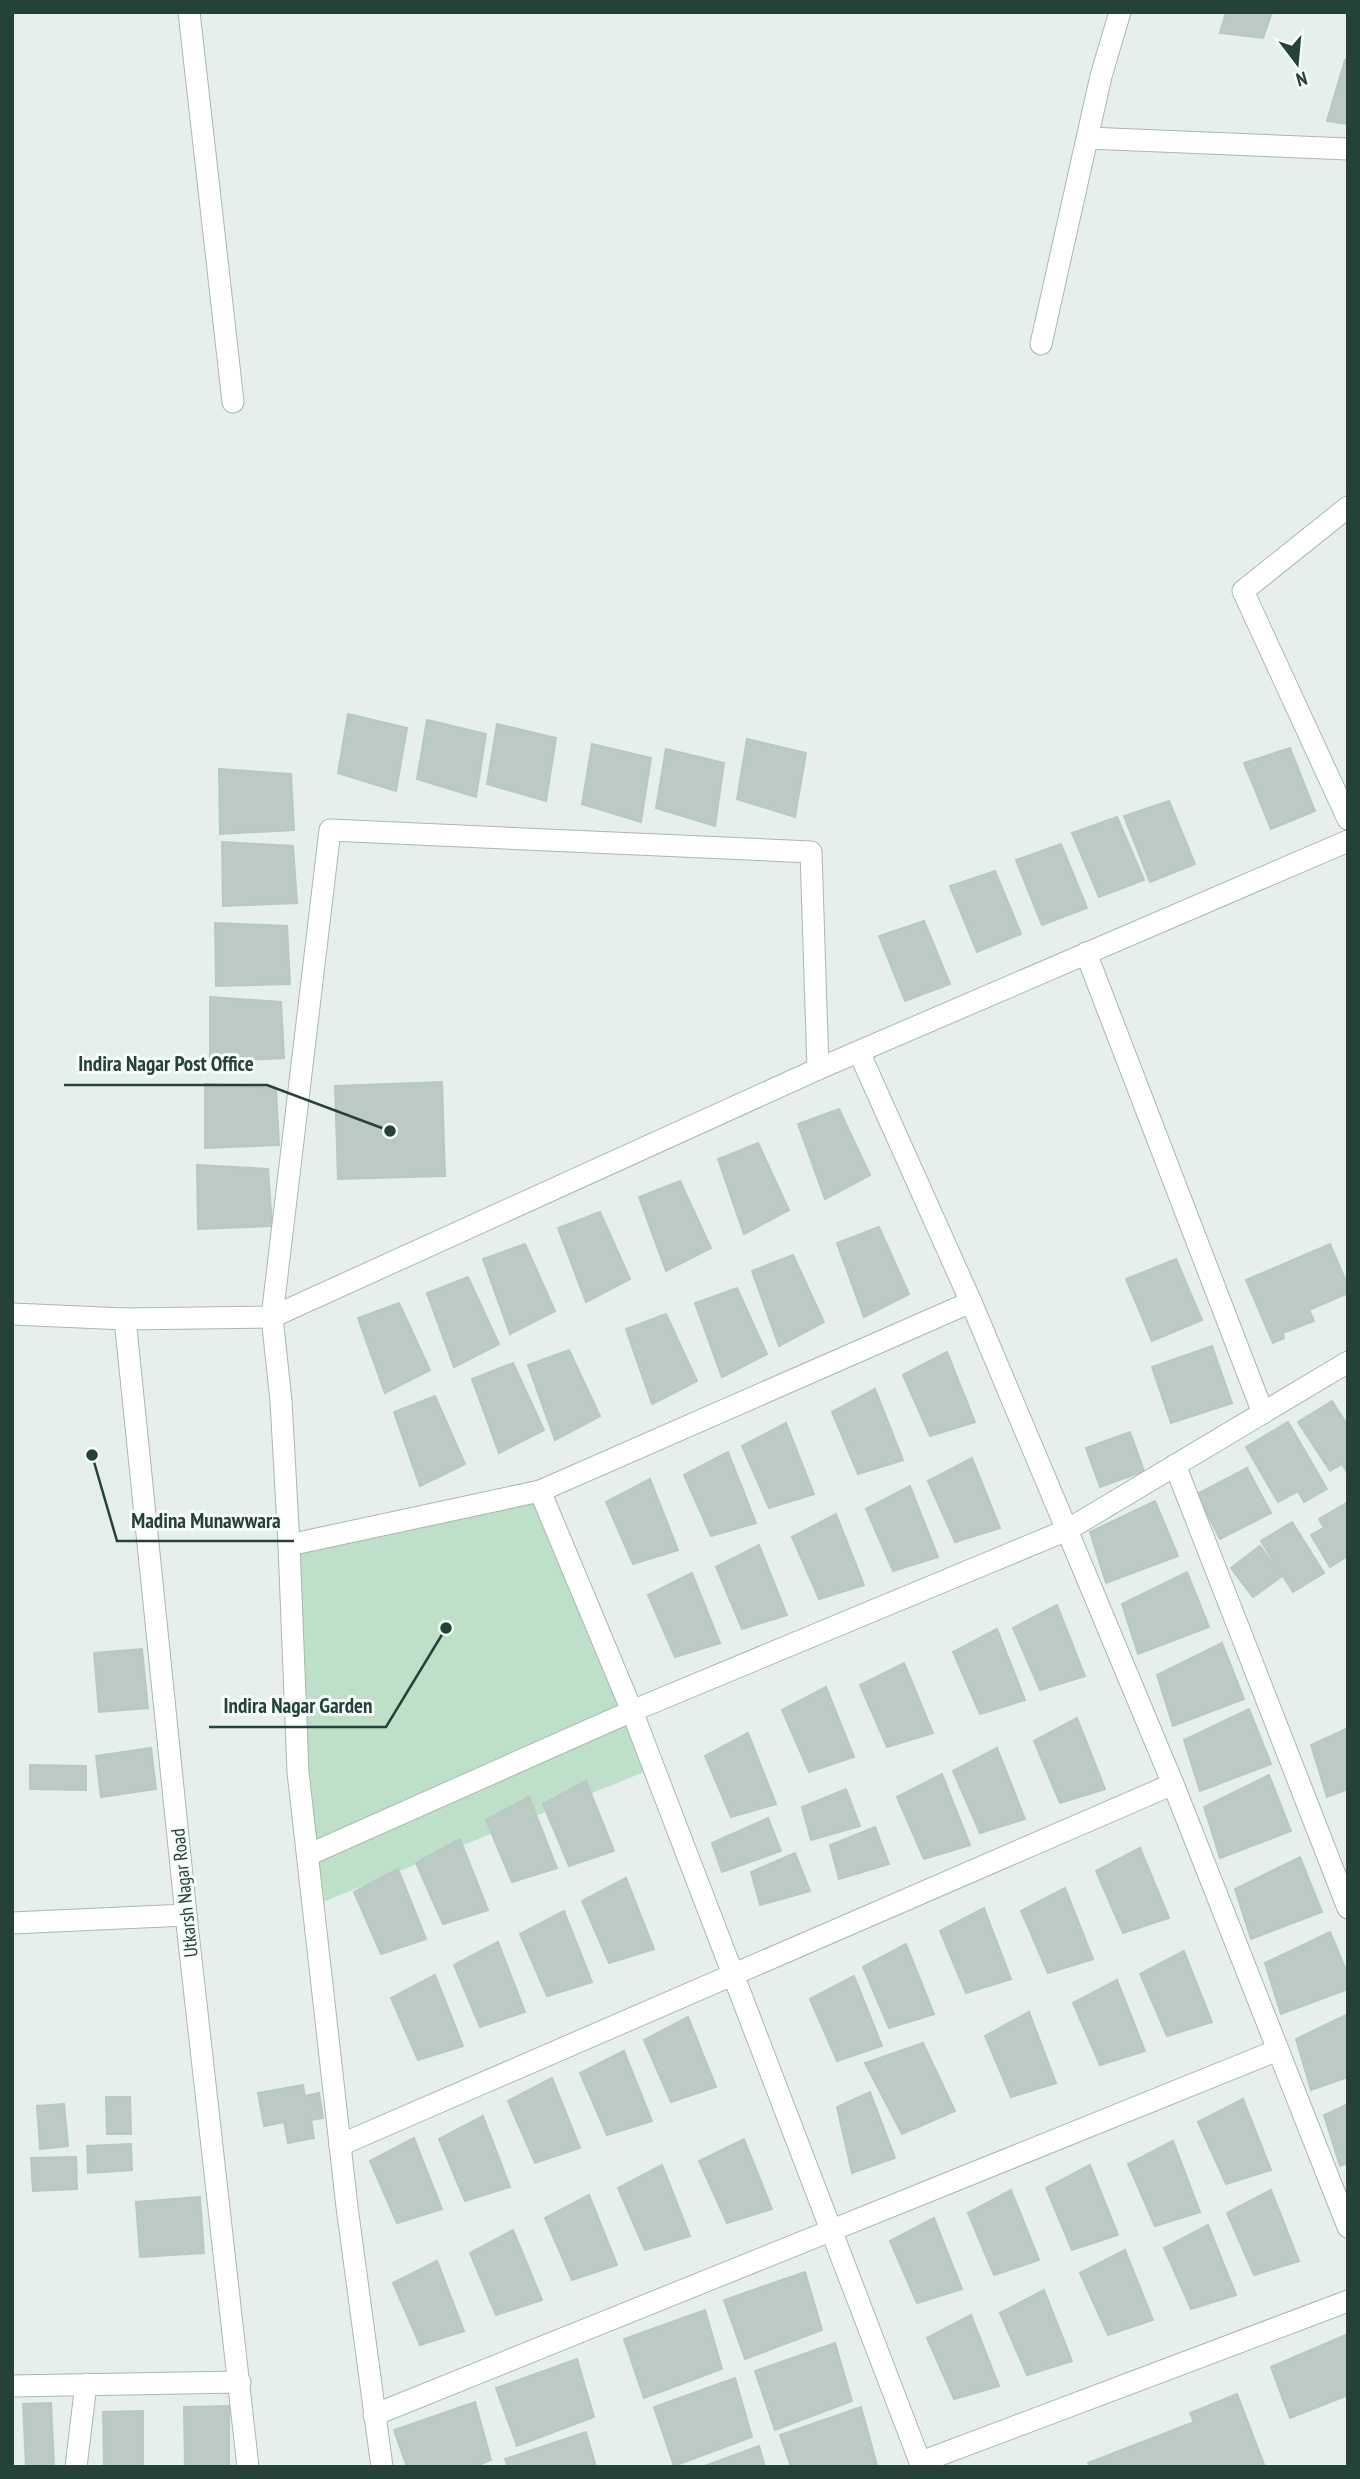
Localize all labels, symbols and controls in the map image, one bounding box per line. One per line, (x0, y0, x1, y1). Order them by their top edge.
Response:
north arrow (1262, 28, 1332, 98)
text: N (1293, 66, 1310, 92)
callout: Indira Nagar Post Office (64, 1043, 267, 1085)
text: Indira Nagar Post Office (78, 1050, 254, 1077)
callout: Madina Munawwara (117, 1499, 294, 1541)
text: Madina Munawwara (131, 1507, 281, 1534)
callout: Indira Nagar Garden (209, 1685, 386, 1727)
text: Indira Nagar Garden (224, 1692, 372, 1719)
street label: Utkarsh Nagar Road (165, 1827, 203, 1959)

